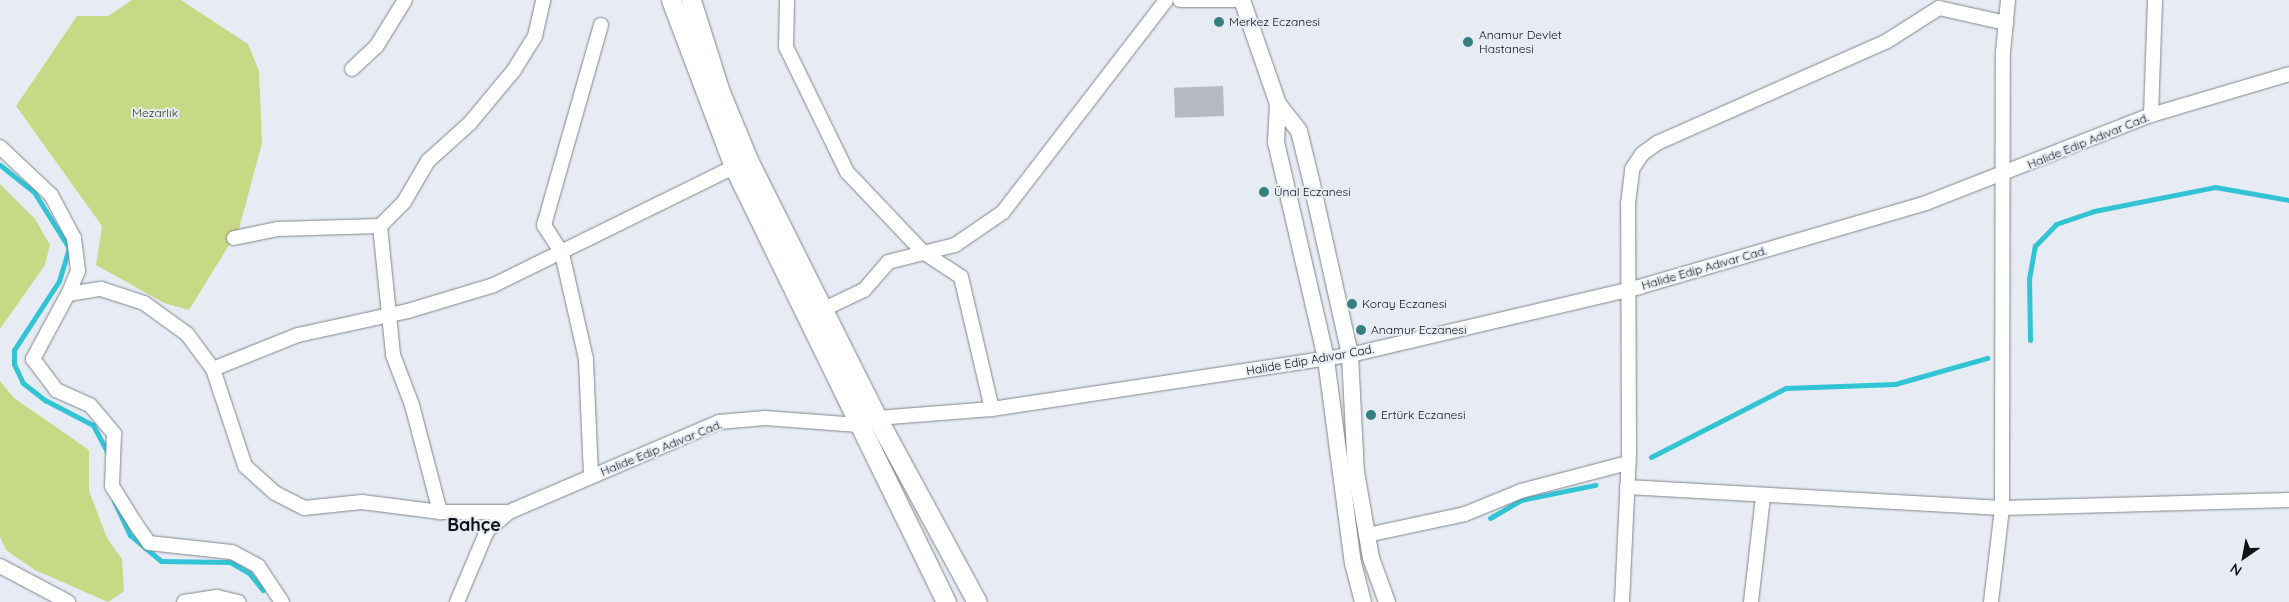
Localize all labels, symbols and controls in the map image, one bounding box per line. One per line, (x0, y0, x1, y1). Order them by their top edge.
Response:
place label: Merkez Eczanesi (1229, 15, 1320, 29)
marker: Merkez Eczanesi (1213, 16, 1225, 28)
place label: Anamur Devlet Hastanesi (1479, 28, 1562, 56)
marker: Anamur Devlet Hastanesi (1461, 35, 1475, 49)
park label: Mezarlık (132, 106, 178, 120)
street label: Halide Edip Adıvar Cad. (2025, 110, 2151, 172)
place label: Ünal Eczanesi (1274, 185, 1351, 199)
marker: Ünal Eczanesi (1258, 186, 1270, 198)
street label: Halide Edip Adıvar Cad. (1640, 243, 1768, 293)
place label: Koray Eczanesi (1362, 297, 1447, 311)
marker: Koray Eczanesi (1346, 298, 1358, 310)
place label: Anamur Eczanesi (1371, 323, 1467, 337)
marker: Anamur Eczanesi (1355, 324, 1367, 336)
street label: Halide Edip Adıvar Cad. (1245, 342, 1375, 378)
place label: Ertürk Eczanesi (1381, 408, 1466, 422)
marker: Ertürk Eczanesi (1365, 409, 1377, 421)
street label: Halide Edip Adıvar Cad. (598, 417, 724, 479)
district label: Bahçe (447, 514, 501, 536)
north arrow (2219, 532, 2269, 582)
text: N (2227, 559, 2245, 580)

